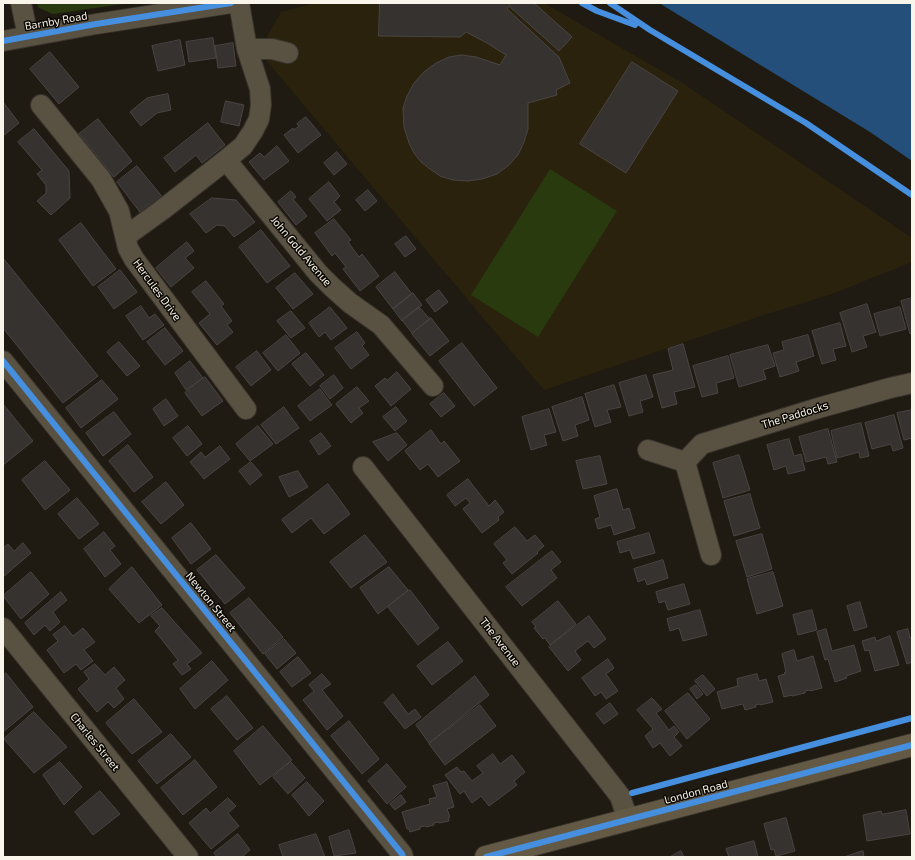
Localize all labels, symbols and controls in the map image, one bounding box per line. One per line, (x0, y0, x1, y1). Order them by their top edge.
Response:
street label: Barnby Road (24, 9, 88, 33)
street label: John Gold Avenue (268, 213, 334, 289)
street label: Hercules Drive (130, 257, 184, 323)
street label: The Paddocks (760, 399, 830, 431)
street label: Newton Street (183, 570, 239, 634)
street label: The Avenue (477, 615, 523, 669)
street label: Charles Street (68, 710, 122, 774)
street label: London Road (663, 777, 729, 807)

